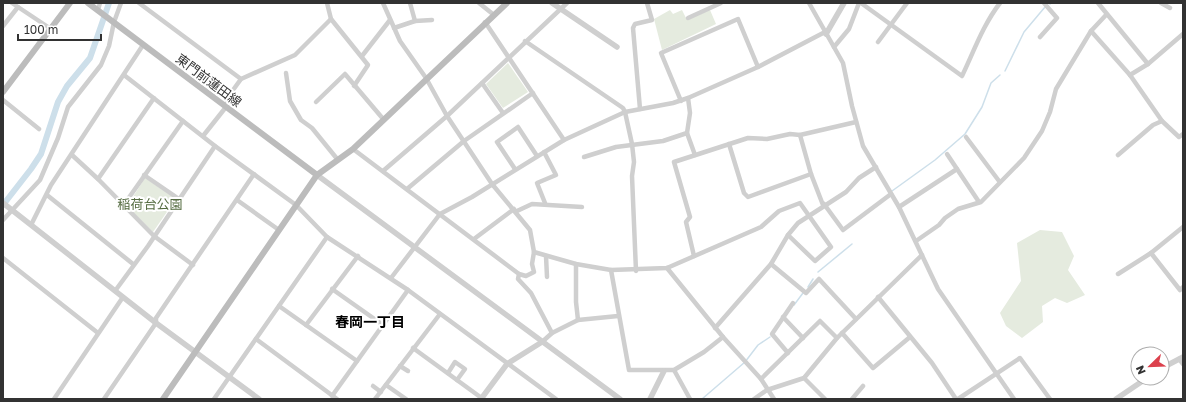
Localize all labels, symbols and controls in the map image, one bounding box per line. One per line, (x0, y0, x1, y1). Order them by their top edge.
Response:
scale bar (18, 16, 101, 42)
text: 100 m (24, 22, 58, 37)
street label: 東門前蓮田線 (173, 50, 245, 110)
park label: 稲荷台公園 (117, 196, 183, 212)
district label: 春岡一丁目 (335, 313, 405, 330)
north arrow (1130, 346, 1170, 386)
text: N (1133, 364, 1148, 376)

